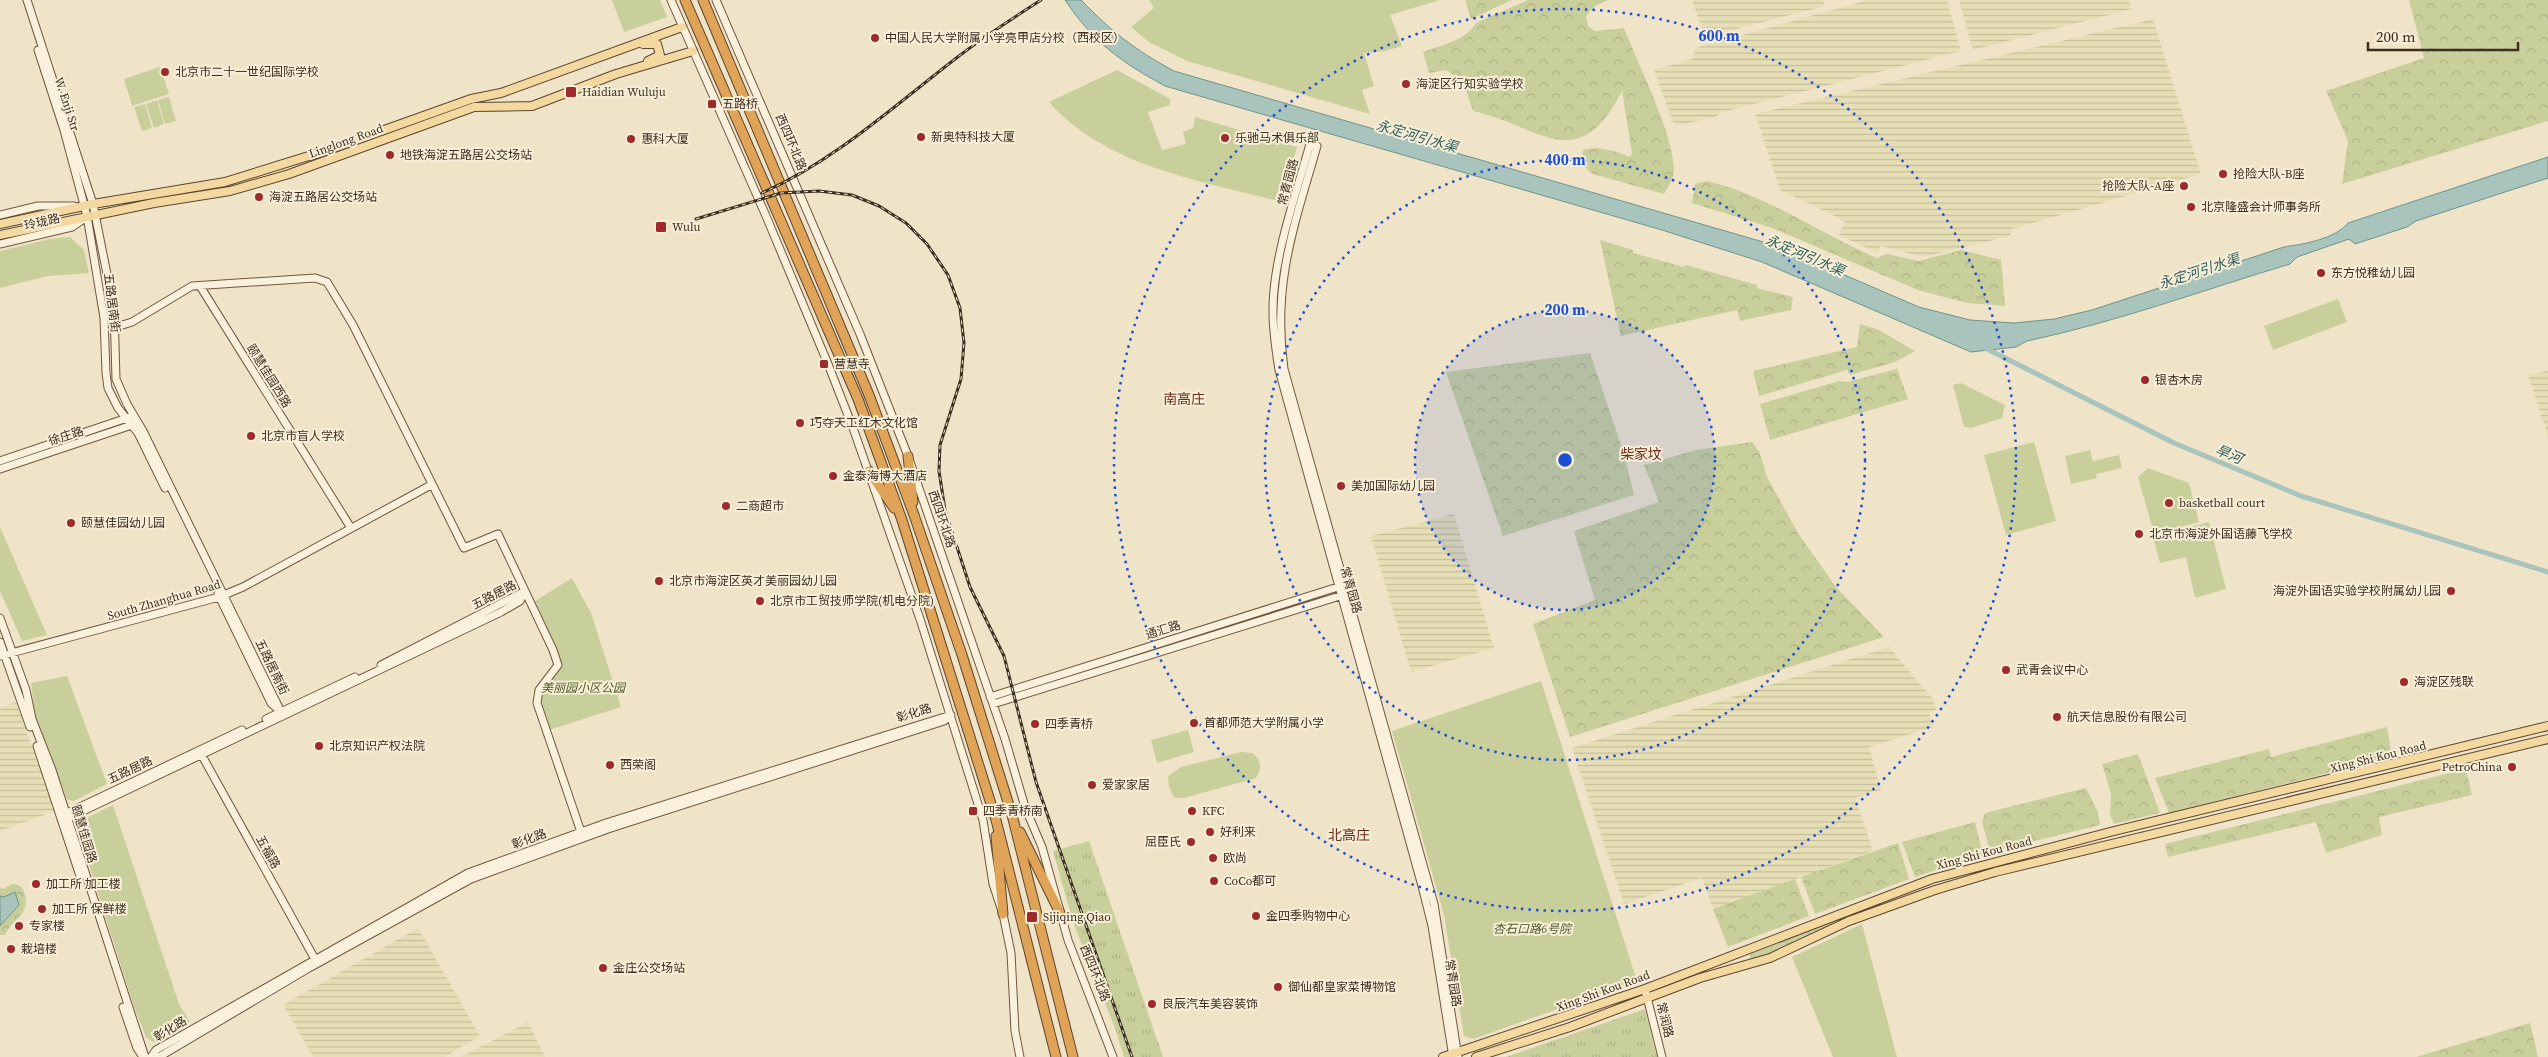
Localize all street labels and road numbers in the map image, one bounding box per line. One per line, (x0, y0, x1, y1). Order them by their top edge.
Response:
street label: W. Enji Str (51, 75, 83, 133)
street label: 西四环北路 (772, 111, 810, 173)
street label: Linglong Road (307, 120, 385, 162)
street label: 常青园路 (1274, 157, 1302, 207)
street label: 玲珑路 (23, 210, 61, 234)
street label: 五路居南街 (100, 272, 124, 334)
street label: 颐慧佳园西路 (243, 341, 295, 411)
street label: 徐庄路 (46, 423, 86, 449)
street label: 西四环北路 (925, 488, 959, 550)
street label: 常青园路 (1337, 565, 1365, 615)
street label: South Zhanghua Road (106, 576, 223, 624)
street label: 五路居路 (469, 577, 519, 613)
street label: 通汇路 (1143, 617, 1183, 643)
street label: 五路居南街 (252, 637, 292, 697)
street label: 彰化路 (894, 700, 934, 726)
street label: Xing Shi Kou Road (2328, 737, 2428, 777)
street label: 五路居路 (105, 753, 155, 787)
street label: 颐慧佳园路 (68, 803, 100, 865)
street label: 彰化路 (509, 825, 549, 853)
street label: 五福路 (252, 832, 284, 872)
street label: Xing Shi Kou Road (1934, 832, 2034, 873)
street label: 西四环北路 (1076, 942, 1114, 1004)
street label: 常青园路 (1441, 958, 1465, 1008)
street label: Xing Shi Kou Road (1554, 967, 1652, 1015)
street label: 常润路 (1653, 1001, 1677, 1039)
street label: 彰化路 (150, 1013, 190, 1045)

